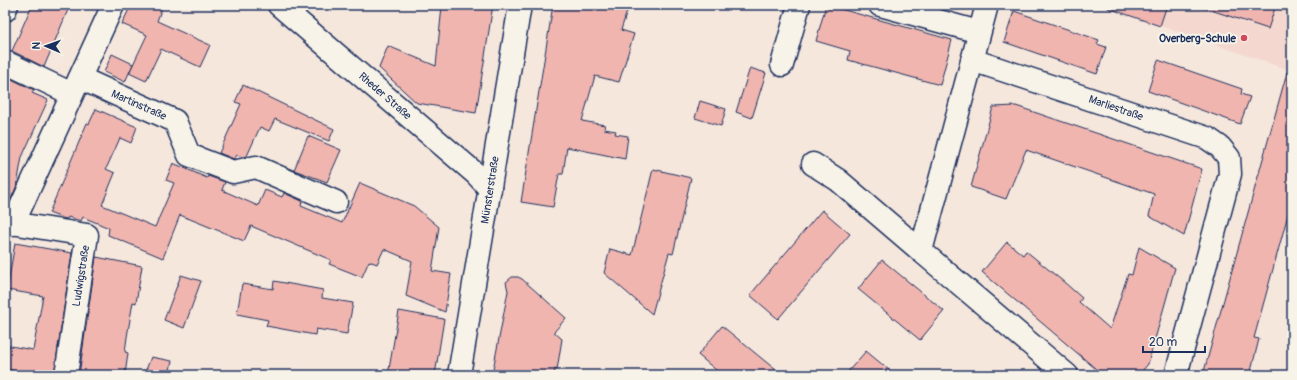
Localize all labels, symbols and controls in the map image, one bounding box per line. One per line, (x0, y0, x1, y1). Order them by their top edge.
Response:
north arrow (26, 26, 66, 66)
place label: Overberg-Schule (1159, 32, 1237, 45)
marker: Overberg-Schule (1239, 33, 1249, 43)
text: N (30, 41, 43, 50)
street label: Rheder Straße (356, 70, 414, 123)
street label: Martinstraße (109, 87, 169, 123)
street label: Marliestraße (1087, 93, 1145, 124)
street label: Münsterstraße (478, 155, 502, 225)
street label: Ludwigstraße (70, 244, 92, 308)
scale bar (1143, 328, 1205, 354)
text: 20 m (1149, 335, 1178, 350)

